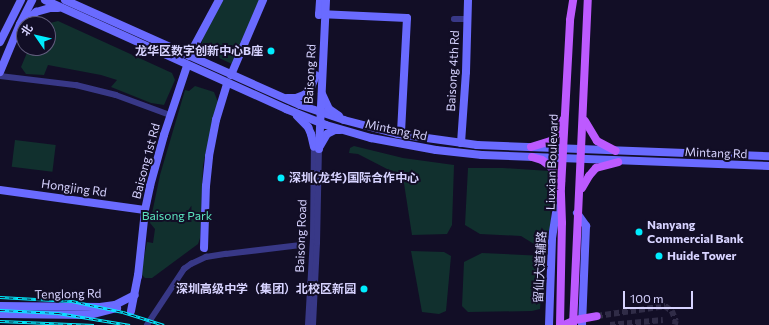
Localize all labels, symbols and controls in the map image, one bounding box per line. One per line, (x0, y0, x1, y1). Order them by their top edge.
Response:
north arrow (16, 16, 56, 56)
text: 北 (18, 21, 35, 38)
street label: Baisong 4th Rd (444, 30, 462, 112)
place label: 龙华区数字创新中心B座 (135, 44, 263, 58)
street label: Baisong Rd (301, 44, 319, 104)
marker: 龙华区数字创新中心B座 (266, 46, 276, 56)
street label: Liuxian Boulevard (543, 114, 561, 210)
street label: Mintang Rd (364, 116, 428, 144)
street label: Baisong 1st Rd (129, 122, 163, 200)
street label: Mintang Rd (684, 145, 748, 161)
place label: 深圳(龙华)国际合作中心 (289, 171, 419, 185)
marker: 深圳(龙华)国际合作中心 (276, 173, 286, 183)
street label: Hongjing Rd (40, 176, 108, 200)
street label: Baisong Road (293, 199, 309, 273)
park label: Baisong Park (142, 209, 212, 223)
place label: Nanyang Commercial Bank (647, 218, 744, 246)
marker: Nanyang Commercial Bank (634, 227, 644, 237)
street label: 留仙大道辅路 (531, 231, 549, 303)
place label: Huide Tower (667, 249, 737, 263)
marker: Huide Tower (654, 251, 664, 261)
place label: 深圳高级中学（集团）北校区新园 (176, 282, 356, 296)
scale bar (625, 283, 695, 309)
marker: 深圳高级中学（集团）北校区新园 (359, 284, 369, 294)
street label: Tenglong Rd (34, 286, 102, 302)
text: 100 m (630, 291, 664, 305)

